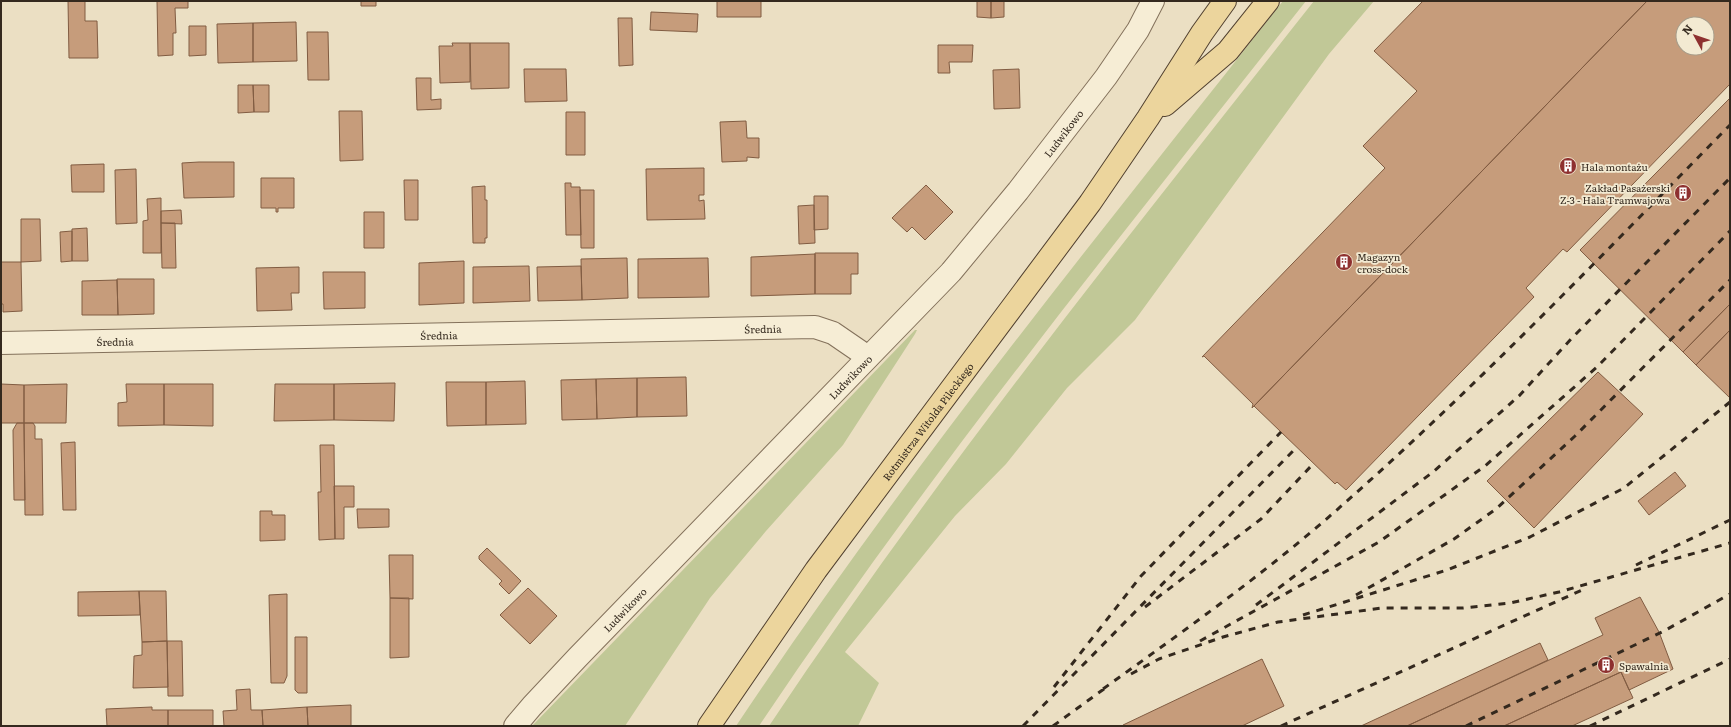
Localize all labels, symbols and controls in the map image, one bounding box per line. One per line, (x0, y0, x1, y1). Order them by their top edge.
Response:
north arrow (1675, 16, 1715, 56)
text: N (1677, 20, 1696, 38)
street label: Ludwikowo (1040, 106, 1086, 160)
building icon: Hala montażu (1558, 156, 1578, 176)
place label: Hala montażu (1581, 159, 1648, 174)
place label: Zakład Pasażerski Z-3 - Hala Tramwajowa (1560, 180, 1671, 207)
building icon: Zakład Pasażerski Z-3 - Hala Tramwajowa (1673, 183, 1693, 203)
place label: Magazyn cross-dock (1357, 249, 1409, 276)
building icon: Magazyn cross-dock (1334, 252, 1354, 272)
street label: Średnia (744, 320, 782, 336)
street label: Średnia (420, 327, 458, 342)
street label: Średnia (96, 333, 134, 349)
street label: Ludwikowo (825, 351, 875, 402)
street label: Rotmistrza Witolda Pileckiego (878, 359, 976, 483)
street label: Ludwikowo (599, 584, 649, 635)
building icon: Spawalnia (1596, 655, 1616, 675)
place label: Spawalnia (1619, 658, 1669, 673)

